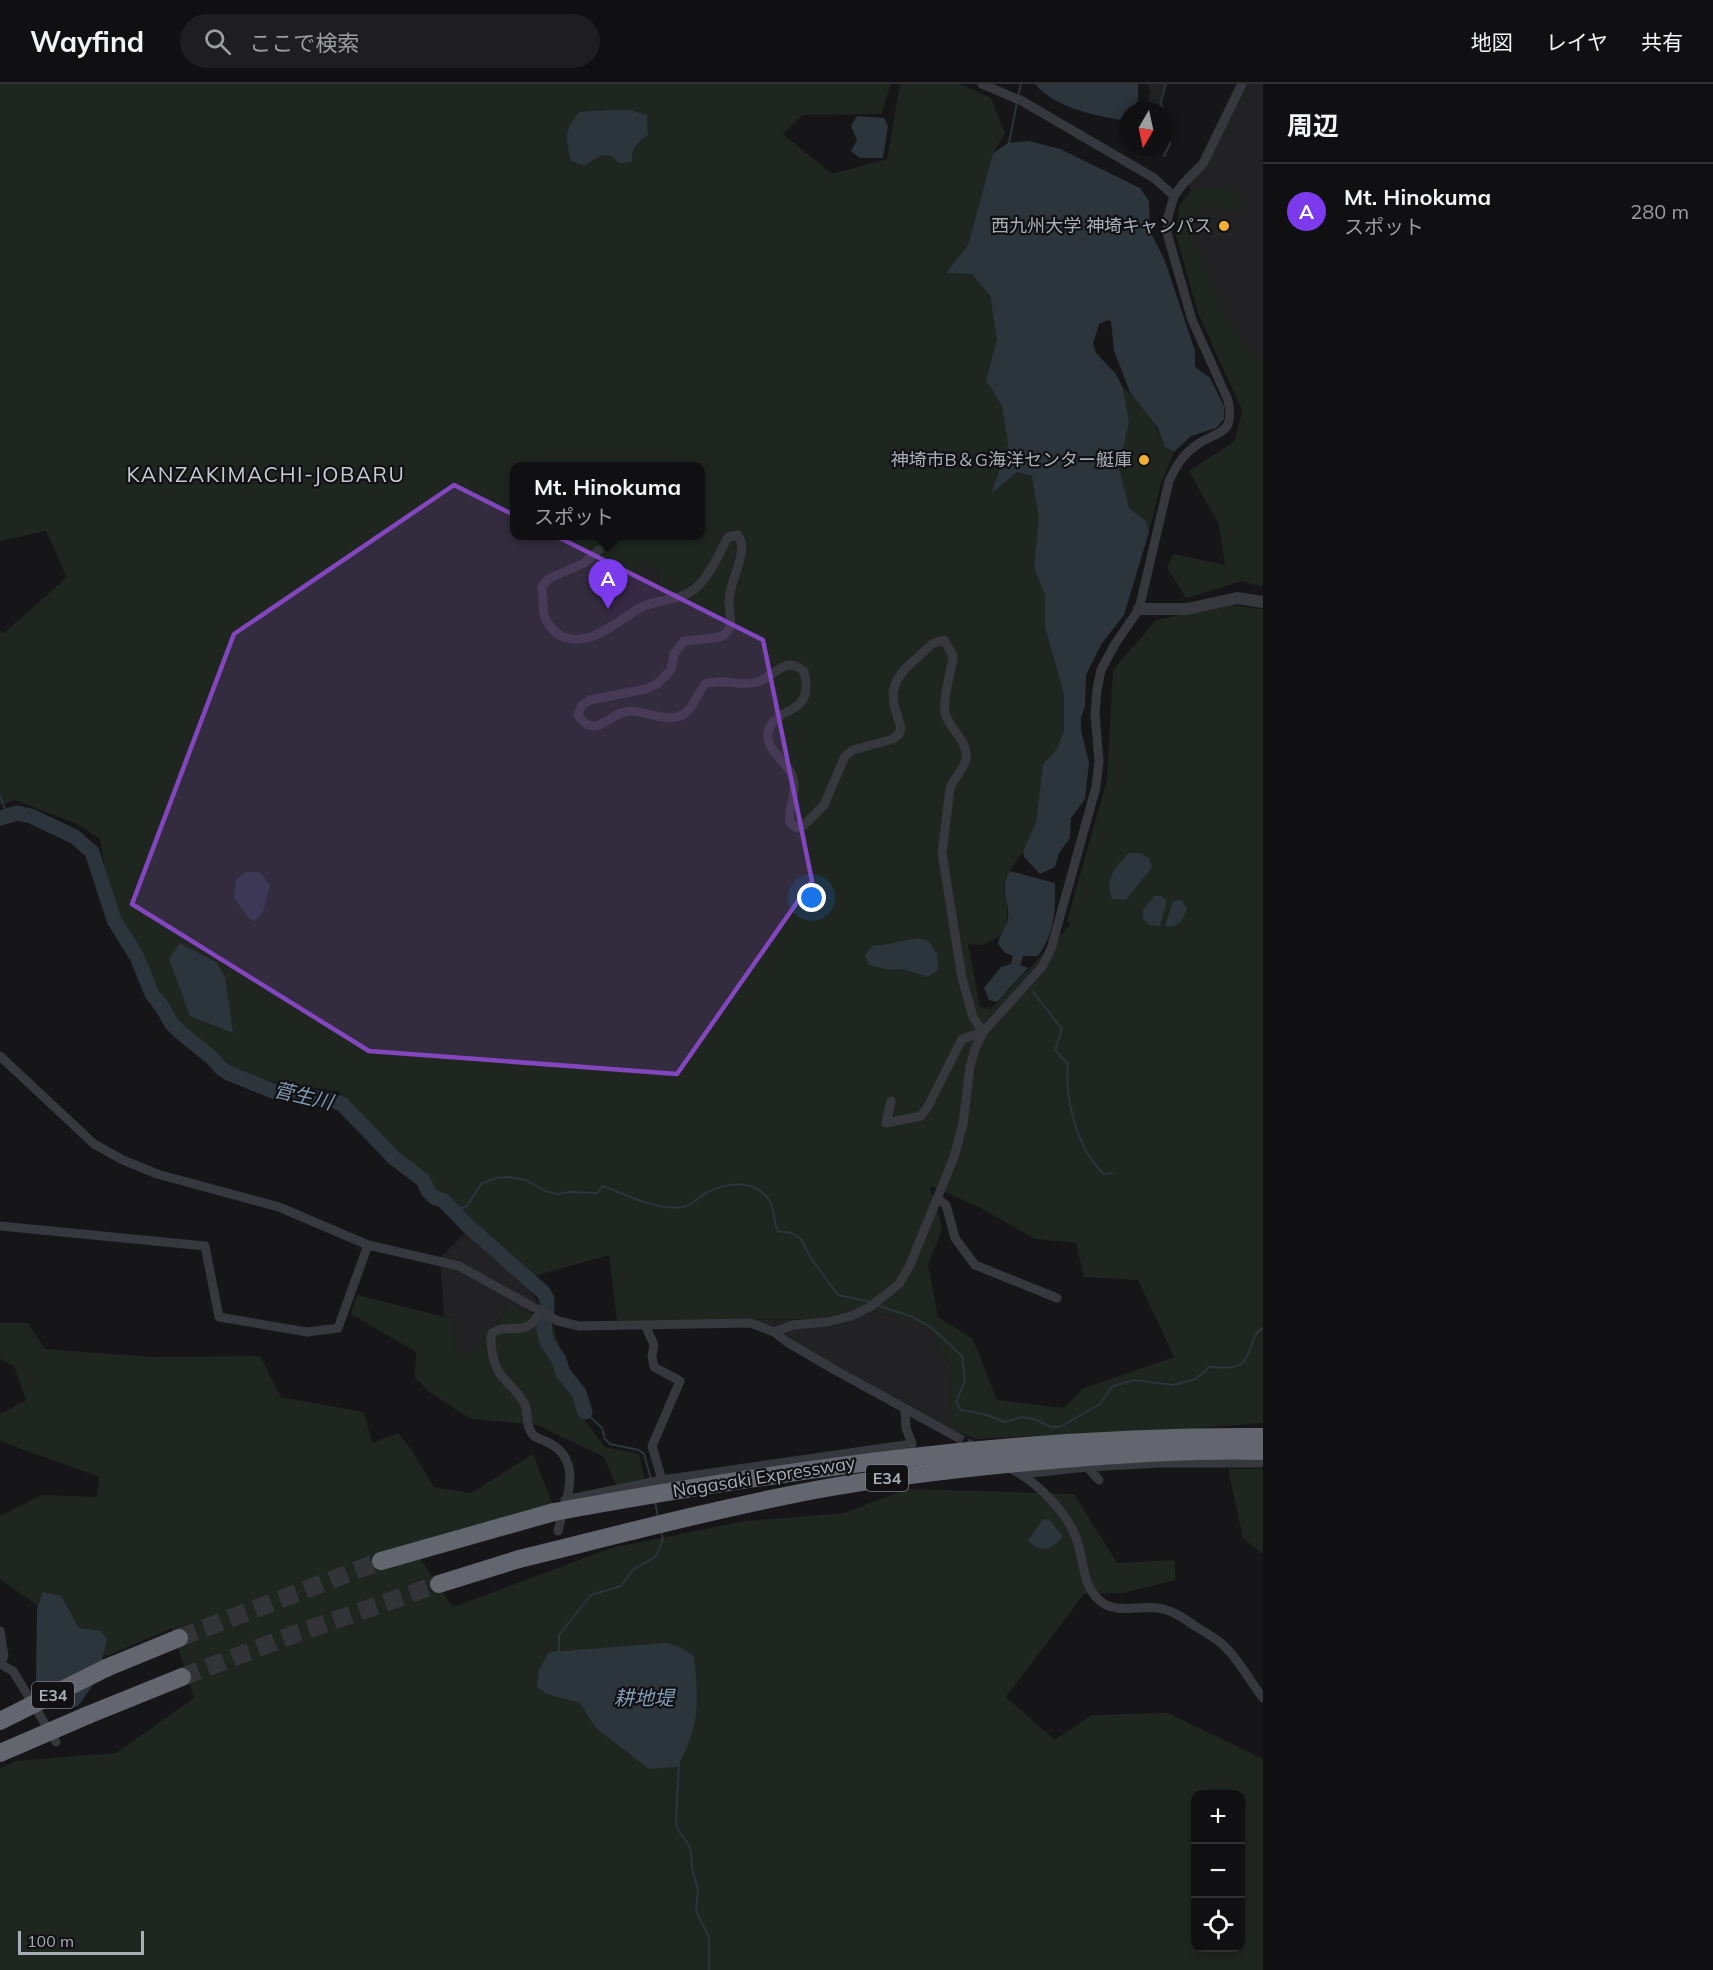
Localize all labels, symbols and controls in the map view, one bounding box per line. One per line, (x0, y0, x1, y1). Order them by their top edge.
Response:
search box (180, 14, 600, 68)
text: Wayfind (30, 24, 144, 59)
icon: search (201, 25, 234, 58)
text: ここで検索 (249, 29, 359, 57)
text: 地図 (1471, 29, 1513, 55)
text: レイヤ (1546, 29, 1608, 55)
text: 共有 (1641, 29, 1683, 55)
north arrow (1119, 102, 1173, 156)
text: 周辺 (1287, 109, 1339, 142)
text: Mt. Hinokuma (1344, 183, 1491, 211)
text: A (1299, 199, 1314, 224)
text: 280 m (1630, 199, 1689, 224)
place label: 西九州大学 神埼キャンパス (991, 214, 1212, 237)
text: スポット (1344, 214, 1424, 239)
marker: 西九州大学 神埼キャンパス (1217, 219, 1231, 233)
place label: 神埼市B＆G海洋センター艇庫 (891, 448, 1132, 471)
marker: 神埼市B＆G海洋センター艇庫 (1137, 453, 1151, 467)
district label: KANZAKIMACHI-JOBARU (127, 461, 405, 487)
popup (510, 462, 705, 540)
text: Mt. Hinokuma (534, 473, 681, 501)
text: スポット (534, 504, 614, 529)
pin: A (588, 560, 628, 609)
your location (797, 883, 826, 912)
water label: 菅生川 (271, 1077, 337, 1115)
street label: Nagasaki Expressway (671, 1451, 857, 1502)
road number: E34 (866, 1465, 908, 1491)
road number: E34 (32, 1682, 74, 1708)
water label: 耕地堤 (614, 1685, 676, 1710)
map controls (1191, 1790, 1245, 1952)
button: + (1191, 1790, 1245, 1844)
button: − (1191, 1844, 1245, 1898)
button: locate (1191, 1898, 1245, 1952)
scale bar (18, 1928, 144, 1956)
text: 100 m (27, 1931, 74, 1951)

